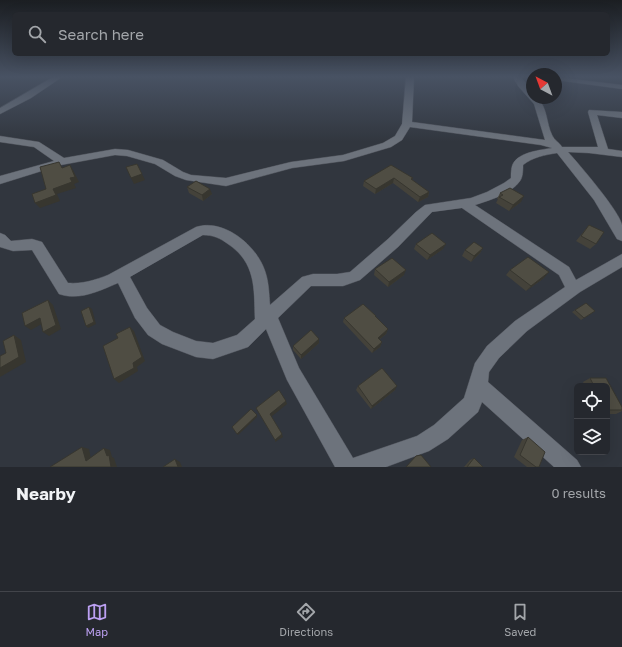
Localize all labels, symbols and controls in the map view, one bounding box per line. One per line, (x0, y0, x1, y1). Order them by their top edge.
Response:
search box (12, 12, 610, 56)
icon: search (26, 23, 48, 45)
text: Search here (58, 25, 144, 43)
north arrow (526, 68, 562, 104)
map controls (574, 383, 610, 455)
button: locate (574, 383, 610, 419)
button: layers (574, 419, 610, 455)
text: Nearby (16, 483, 76, 504)
text: 0 results (551, 485, 606, 501)
tab: Map (86, 601, 108, 638)
tab: Directions (279, 601, 333, 638)
tab: Saved (504, 601, 536, 638)

